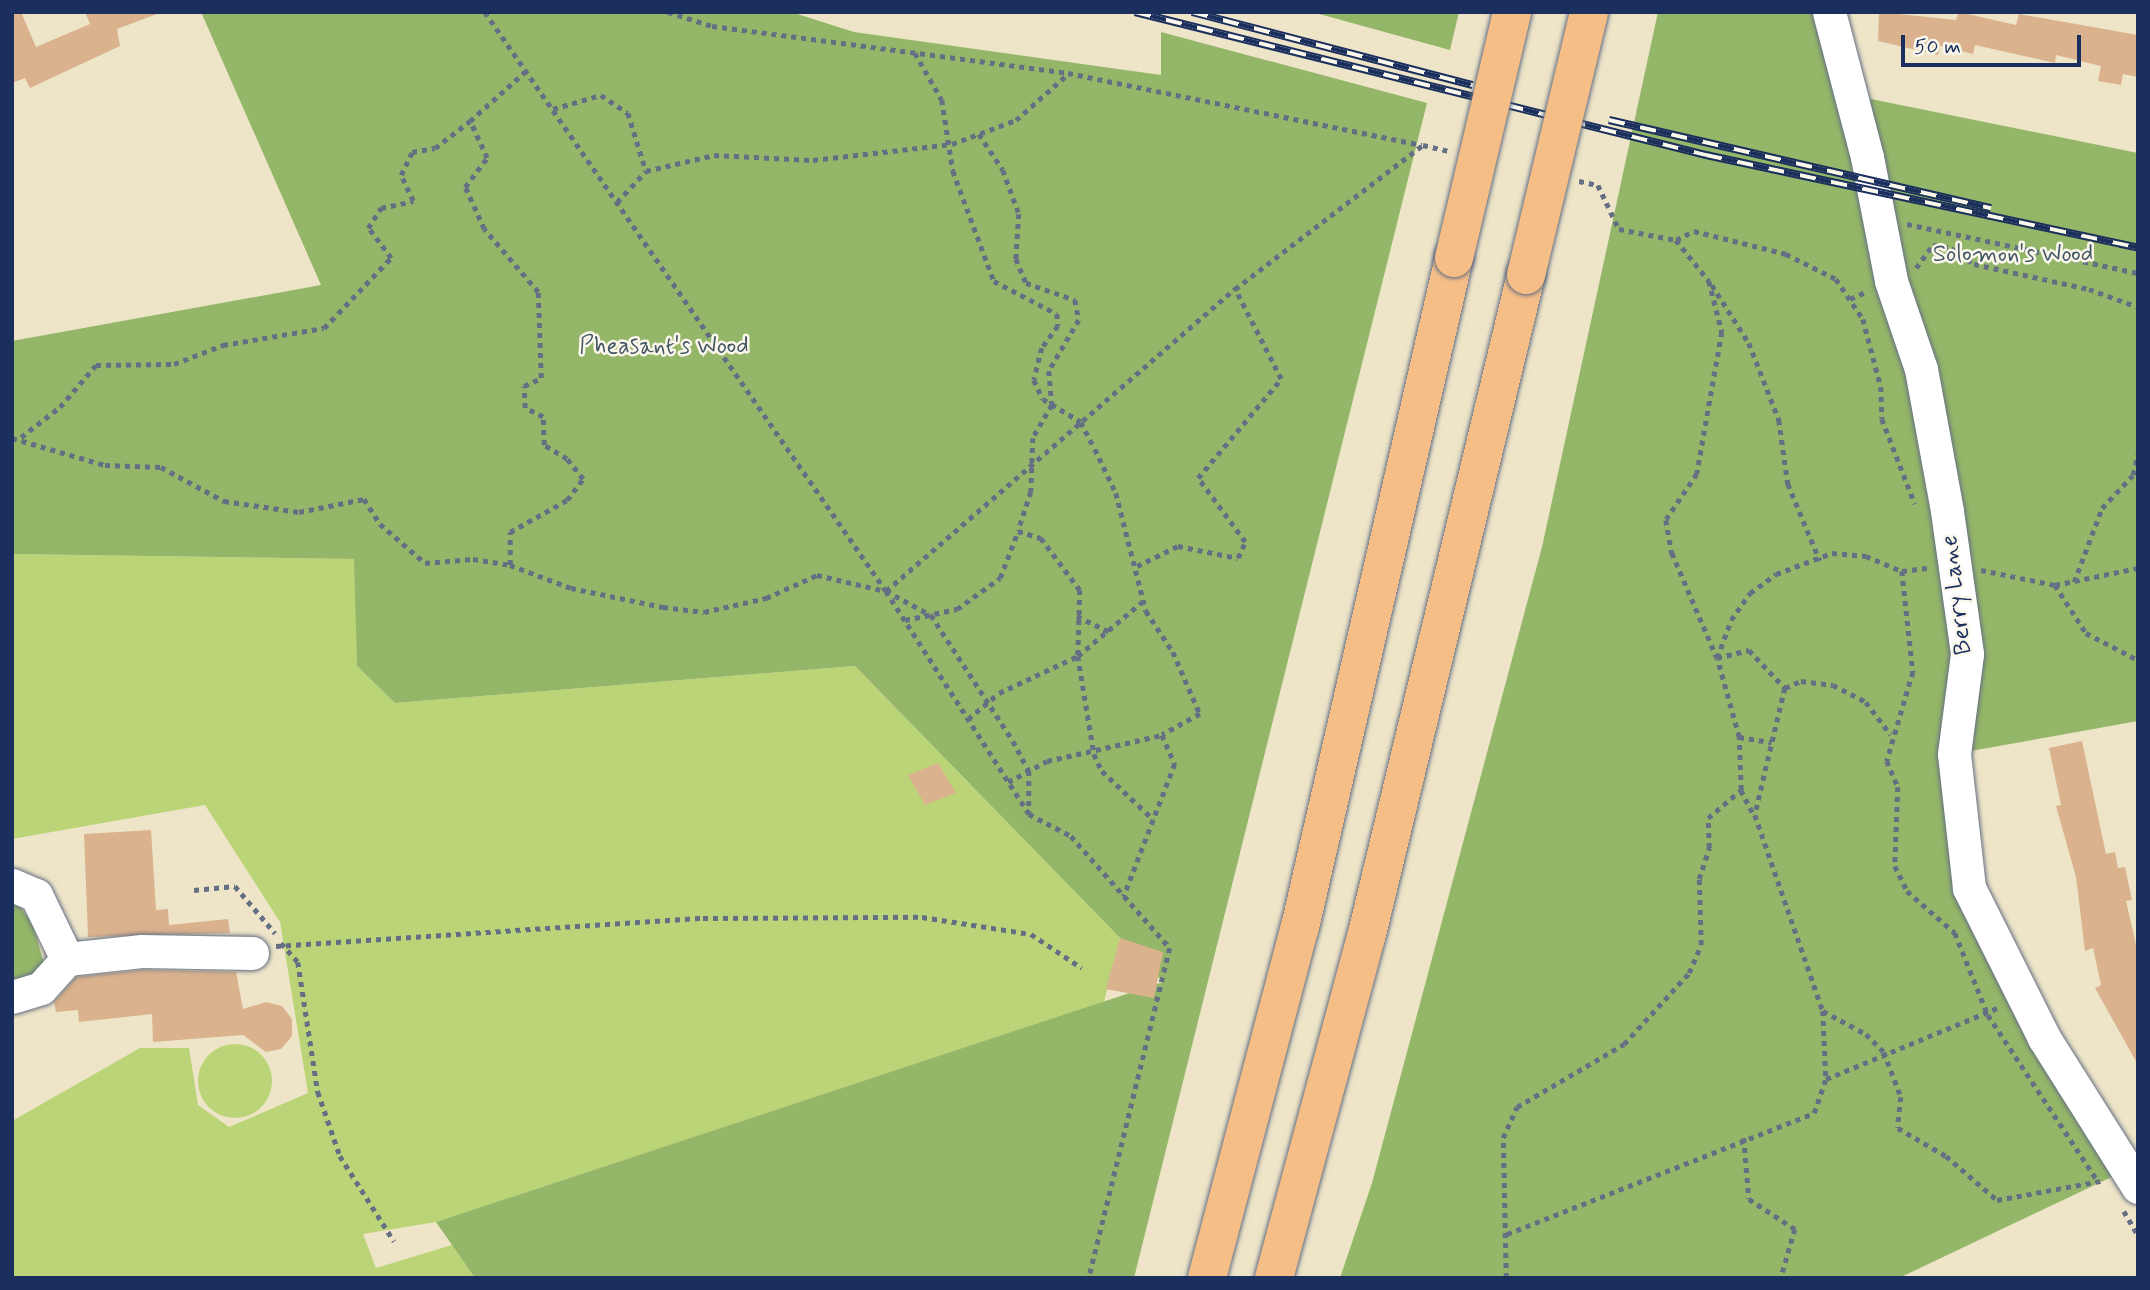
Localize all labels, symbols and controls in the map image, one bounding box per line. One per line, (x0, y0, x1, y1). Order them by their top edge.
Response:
scale bar (1905, 21, 2085, 65)
text: 50 m (1914, 33, 1961, 61)
park label: Solomon's Wood (1932, 241, 2094, 269)
park label: Pheasant's Wood (579, 333, 749, 361)
street label: Berry Lane (1936, 535, 1978, 655)

